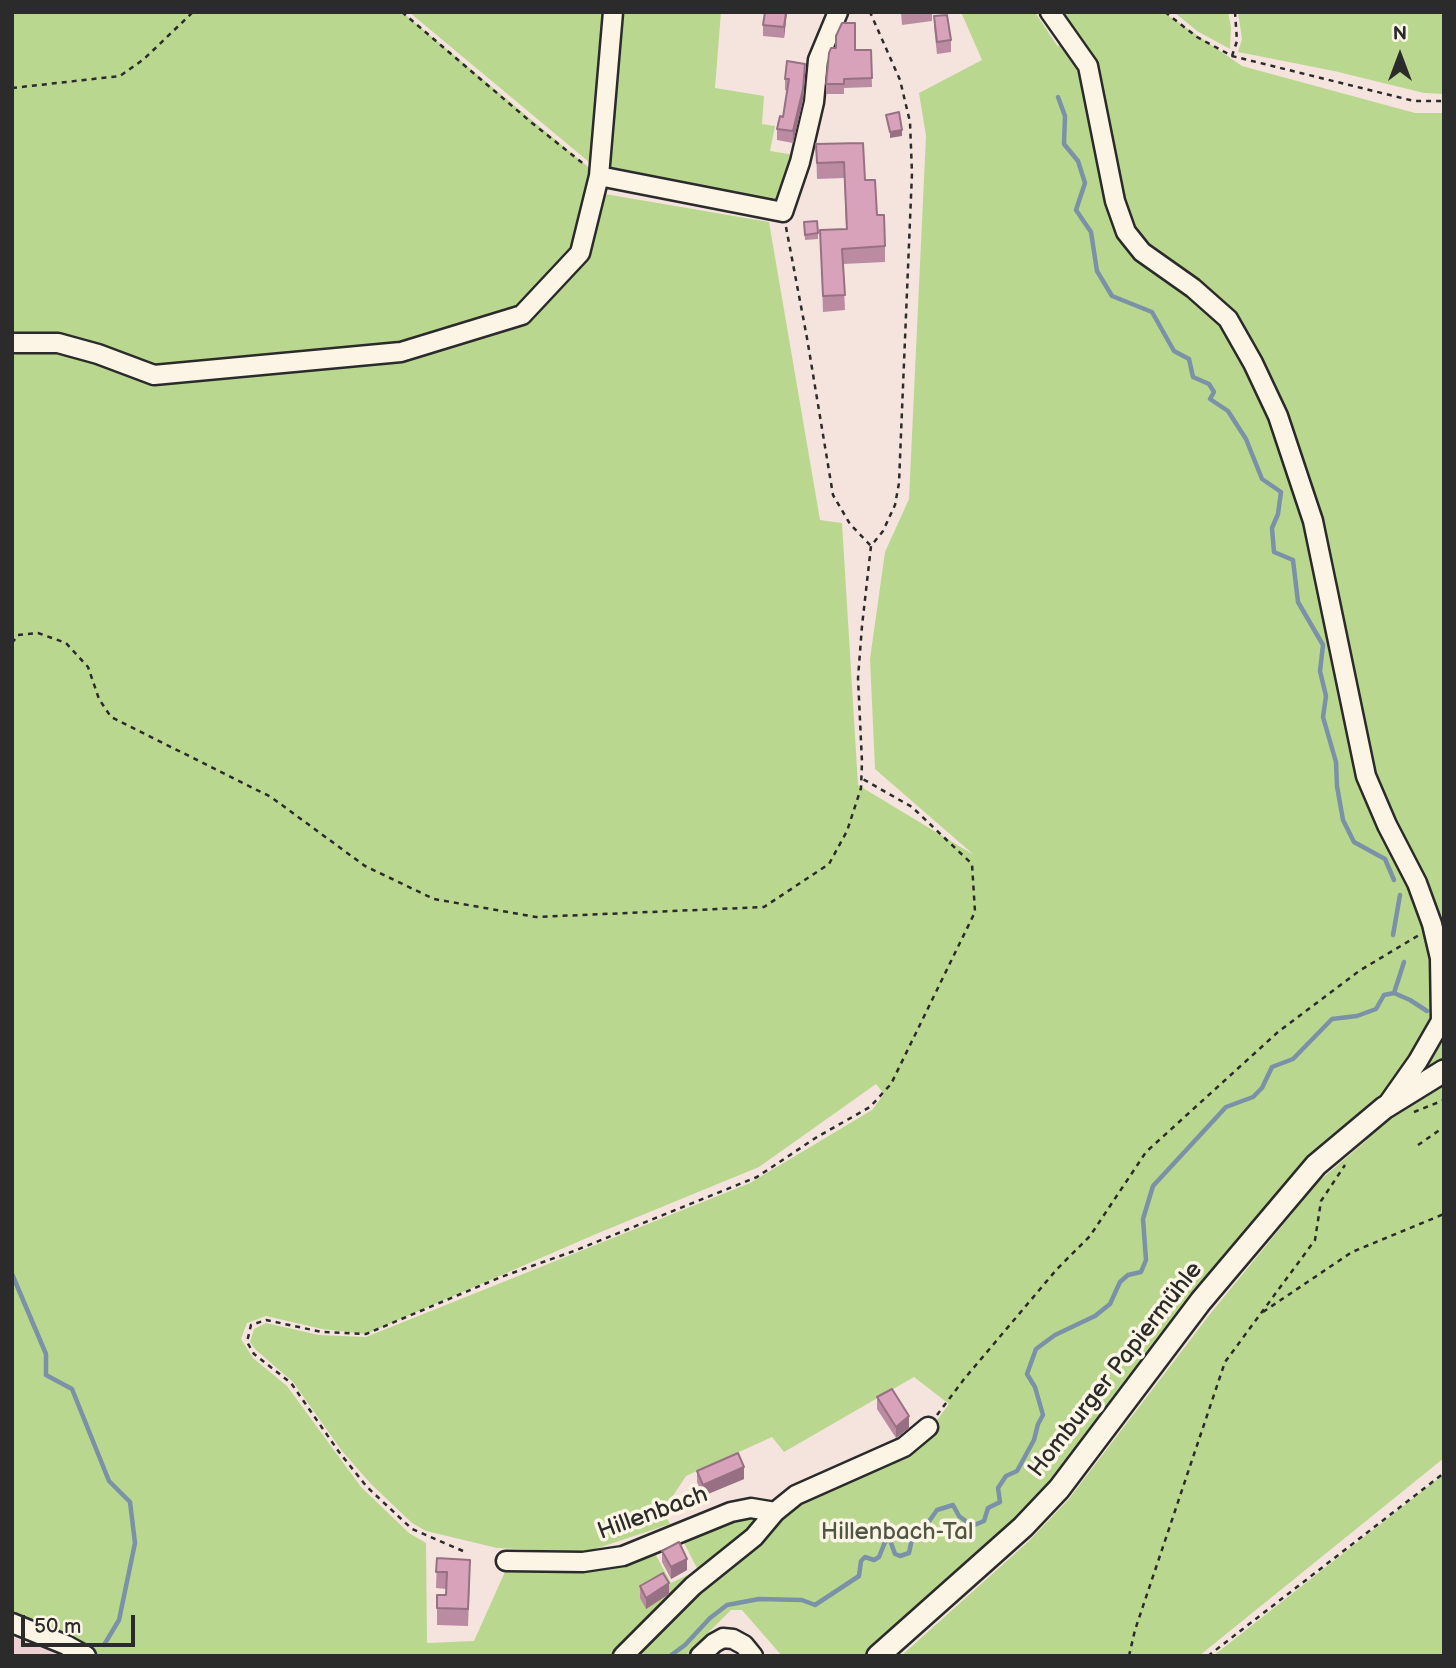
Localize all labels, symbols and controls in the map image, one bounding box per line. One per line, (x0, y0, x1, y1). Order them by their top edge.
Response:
north arrow (1365, 21, 1435, 91)
text: N (1393, 23, 1407, 46)
street label: Homburger Papiermühle (1023, 1257, 1209, 1483)
street label: Hillenbach (594, 1481, 712, 1547)
park label: Hillenbach-Tal (821, 1519, 973, 1547)
scale bar (24, 1602, 138, 1646)
text: 50 m (34, 1614, 81, 1639)

